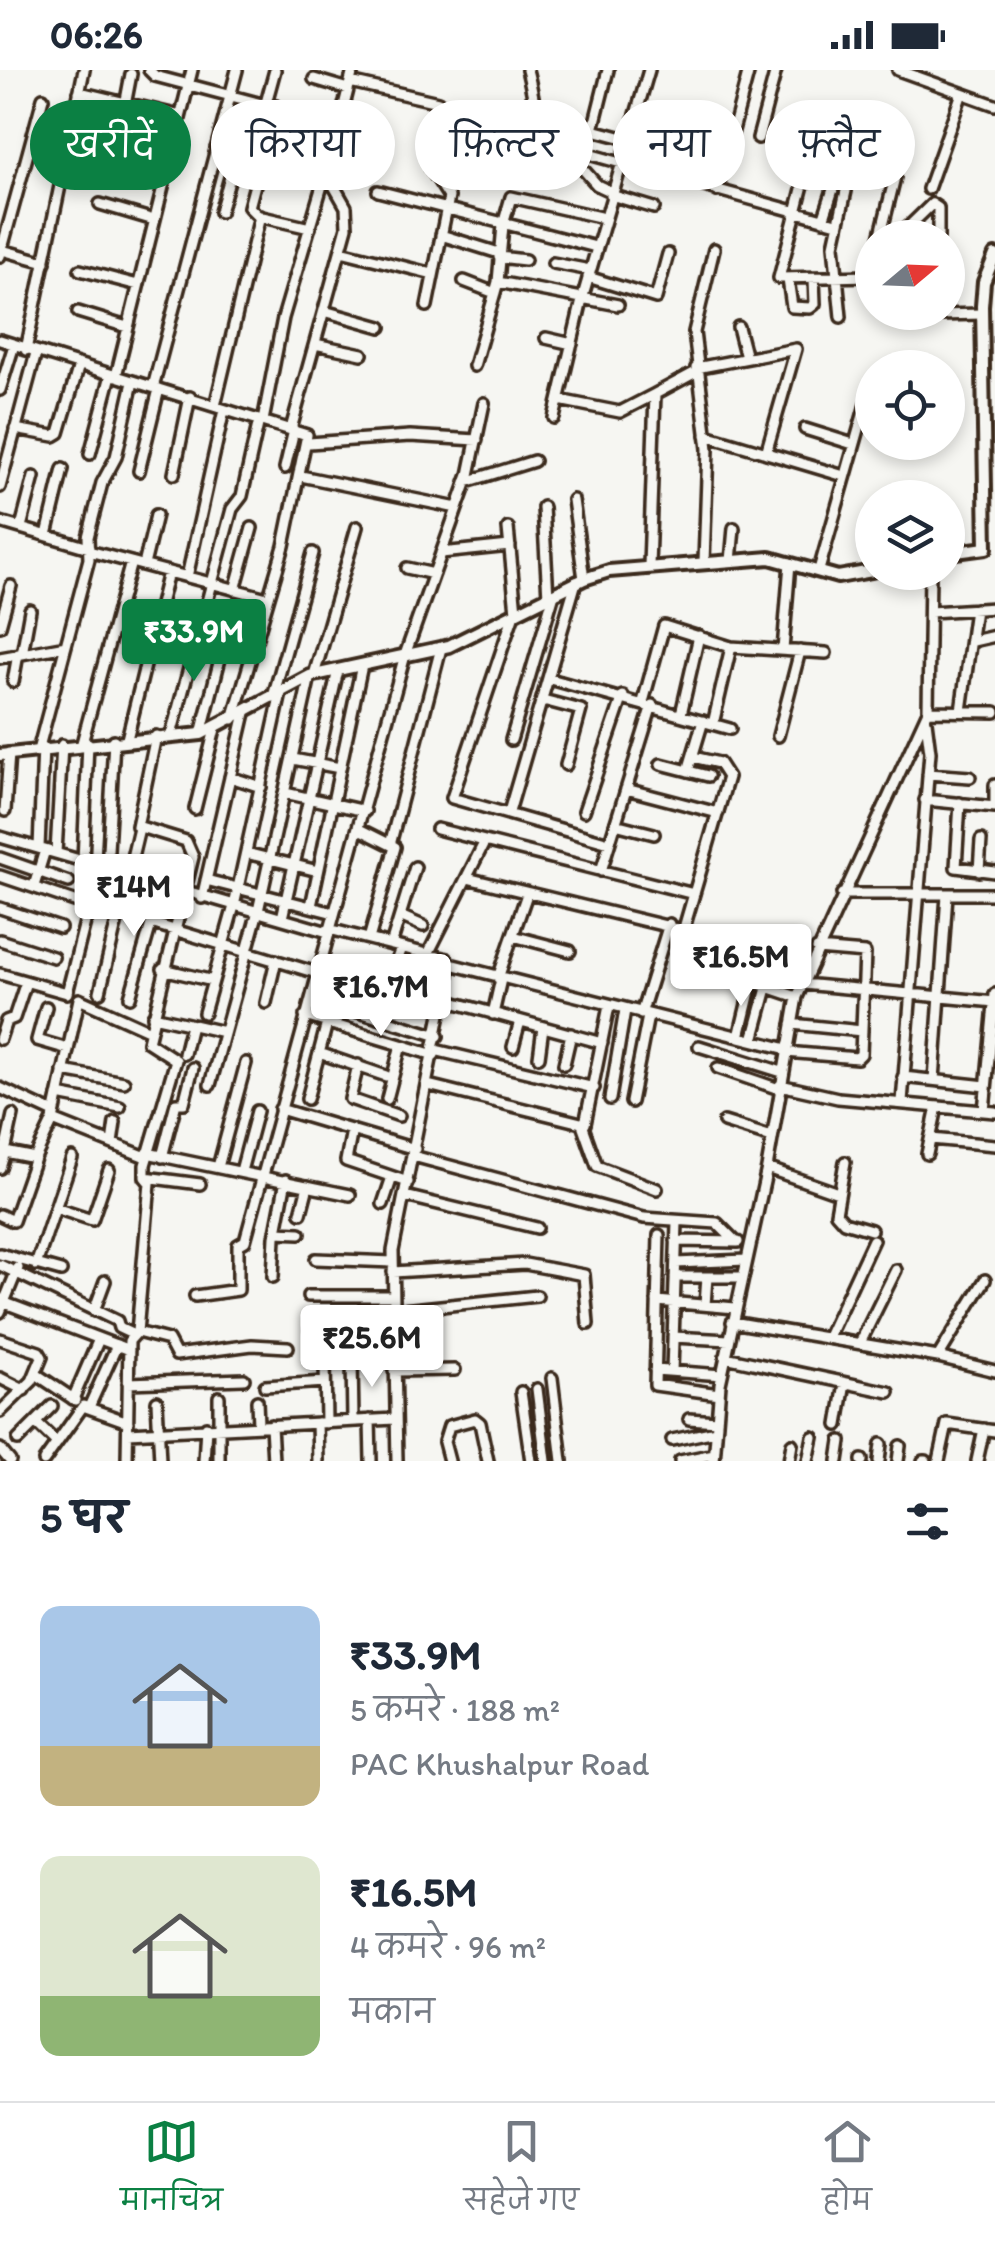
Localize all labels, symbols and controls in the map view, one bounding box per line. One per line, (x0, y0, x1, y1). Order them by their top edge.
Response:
text: 06:26 (50, 12, 143, 58)
chip: खरीदें (30, 100, 191, 190)
chip: किराया (211, 100, 395, 190)
chip: फ़िल्टर (415, 100, 593, 190)
chip: नया (613, 100, 745, 190)
chip: फ़्लैट (765, 100, 915, 190)
north arrow (855, 220, 965, 330)
map controls (855, 220, 965, 590)
button: locate (855, 350, 965, 460)
button: layers (855, 480, 965, 590)
pin: ₹33.9M (113, 599, 275, 684)
text: ₹33.9M (144, 612, 244, 650)
pin: ₹14M (75, 854, 193, 939)
text: ₹14M (97, 867, 171, 905)
pin: ₹16.5M (660, 924, 822, 1009)
text: ₹16.5M (692, 937, 790, 975)
pin: ₹16.7M (300, 954, 462, 1039)
text: ₹16.7M (333, 967, 429, 1005)
pin: ₹25.6M (291, 1305, 453, 1390)
text: ₹25.6M (322, 1318, 422, 1356)
text: 5 घर (40, 1492, 127, 1543)
icon: filters (900, 1494, 955, 1549)
text: ₹33.9M (350, 1629, 482, 1680)
icon: home (120, 1646, 240, 1766)
text: 5 कमरे · 188 m² (350, 1691, 560, 1729)
text: PAC Khushalpur Road (350, 1745, 649, 1783)
text: ₹16.5M (350, 1866, 478, 1917)
icon: home (120, 1896, 240, 2016)
text: 4 कमरे · 96 m² (350, 1928, 546, 1966)
text: मकान (350, 1993, 435, 2031)
tab: मानचित्र (120, 2114, 223, 2231)
tab: सहेजे गए (464, 2114, 579, 2231)
tab: होम (820, 2114, 875, 2231)

